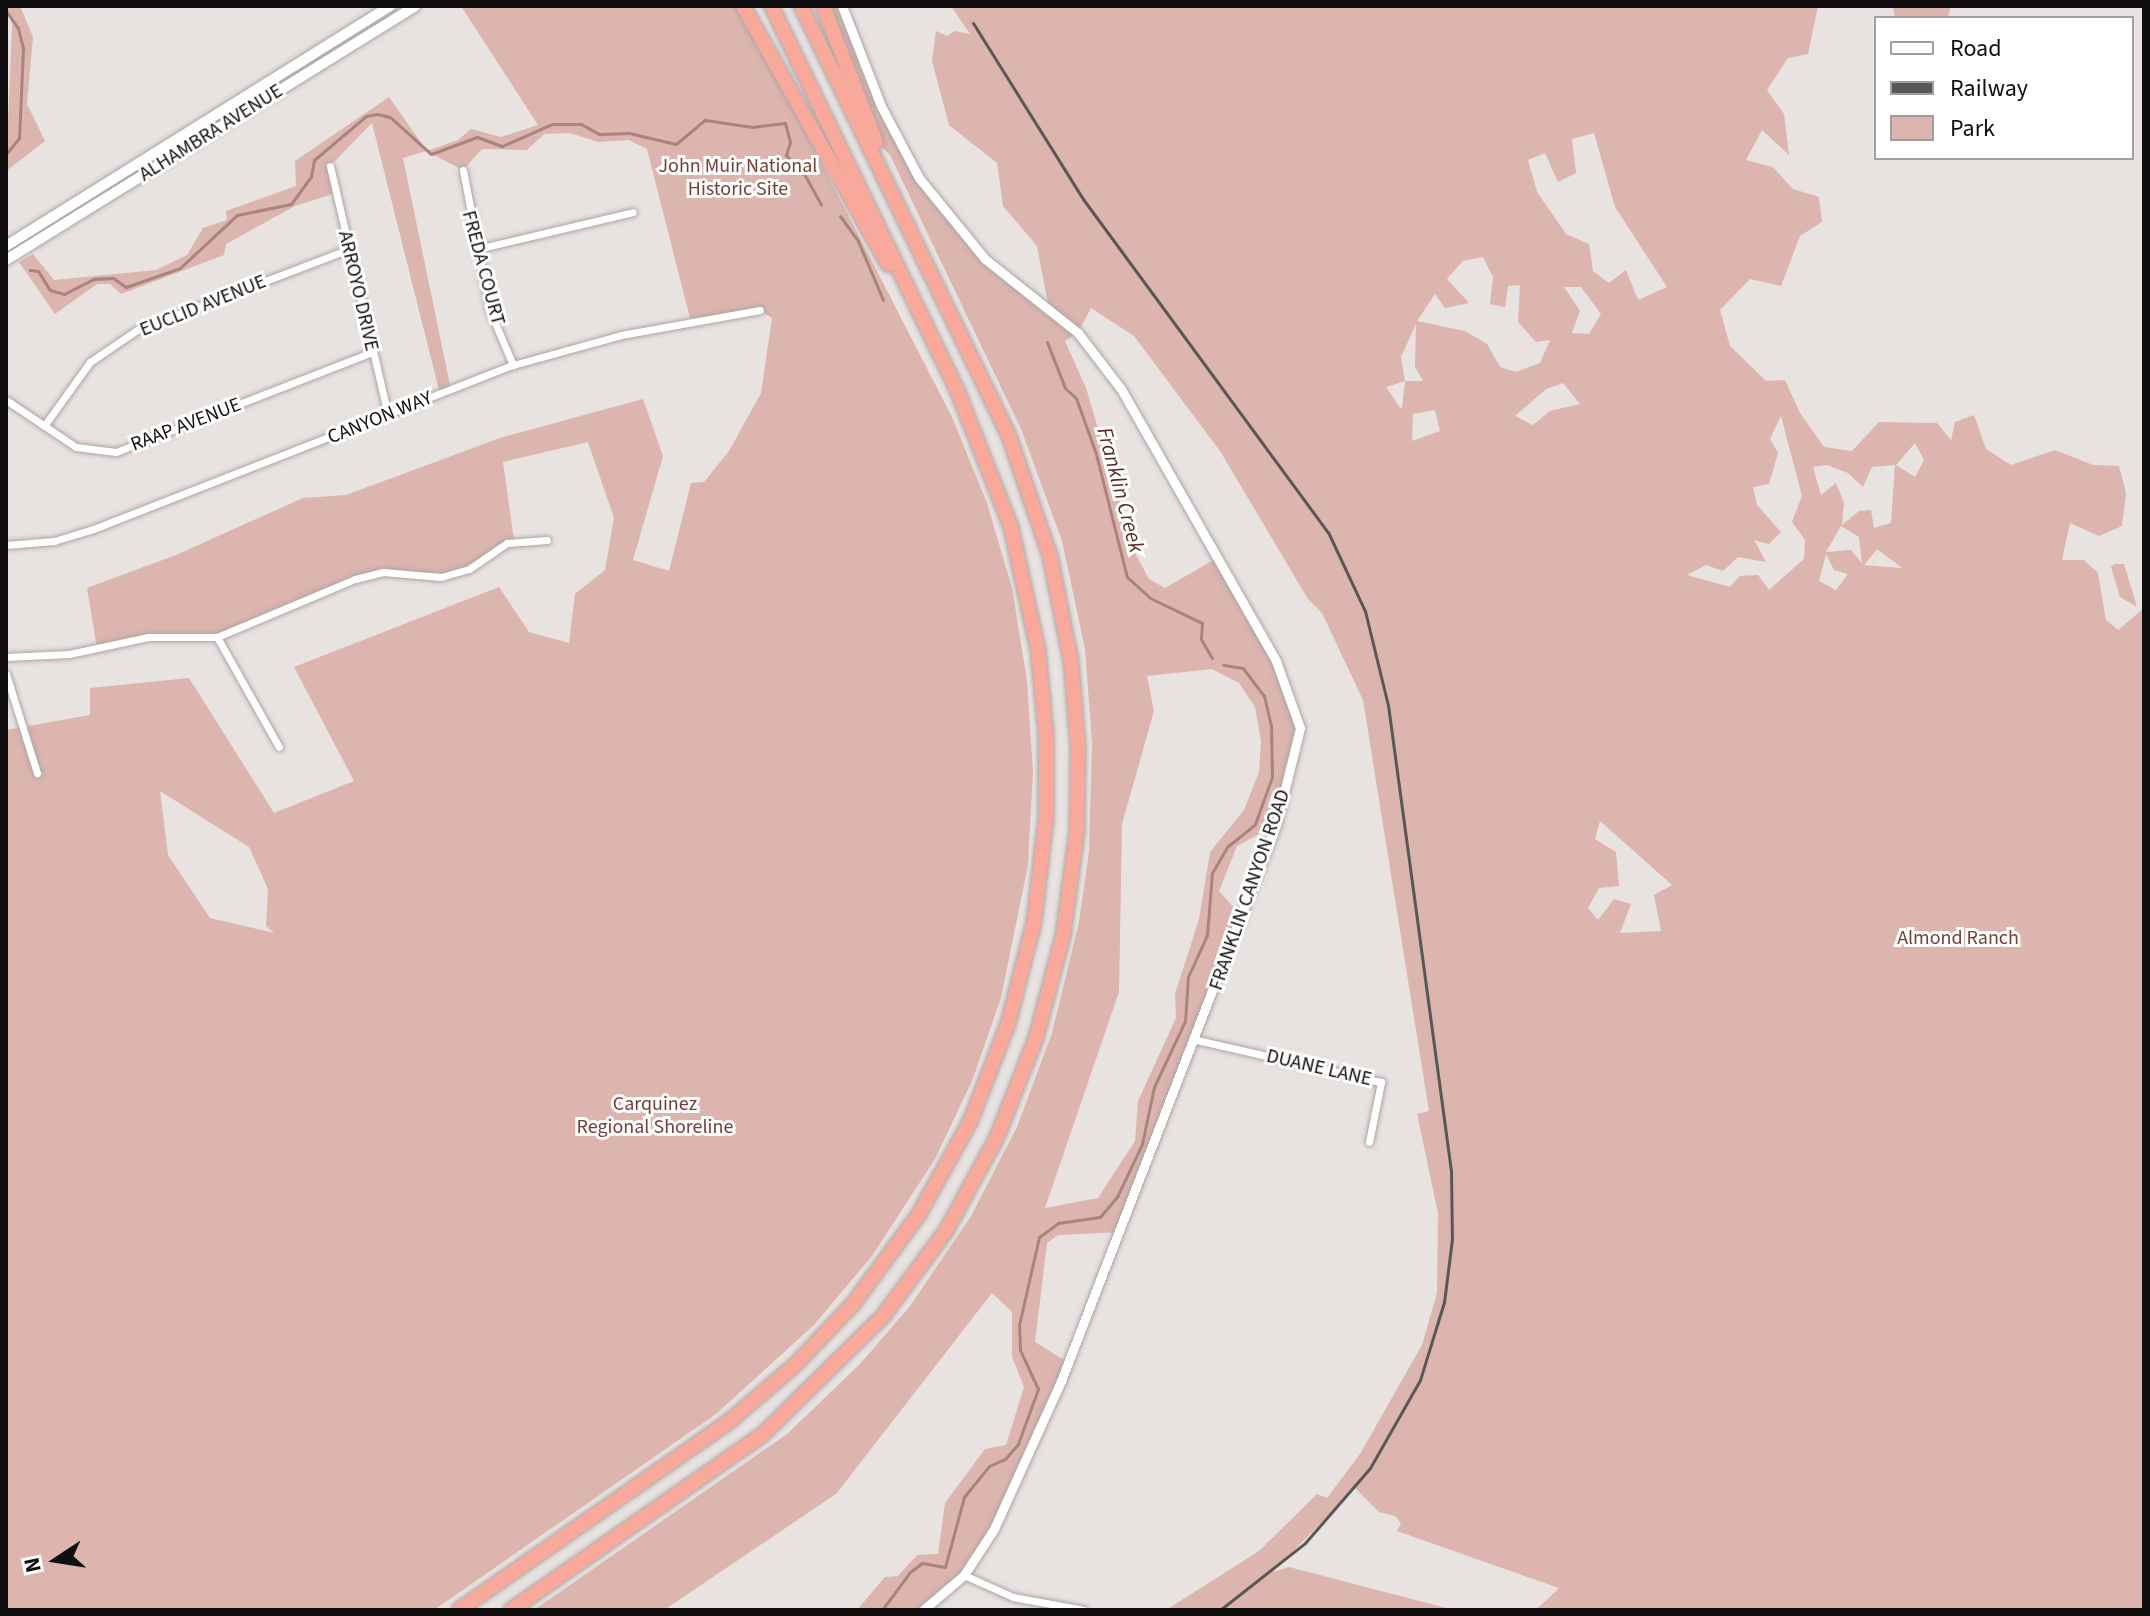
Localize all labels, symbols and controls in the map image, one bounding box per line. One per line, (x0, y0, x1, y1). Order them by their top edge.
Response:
legend (1874, 16, 2134, 160)
text: Road (1950, 31, 2002, 66)
text: Railway (1950, 71, 2028, 106)
street label: ALHAMBRA AVENUE (135, 79, 287, 187)
text: Park (1950, 111, 1995, 146)
park label: John Muir National Historic Site (659, 155, 817, 202)
street label: FREDA COURT (456, 208, 510, 328)
street label: ARROYO DRIVE (332, 228, 384, 354)
street label: EUCLID AVENUE (136, 270, 270, 342)
street label: CANYON WAY (324, 386, 436, 450)
street label: RAAP AVENUE (128, 393, 244, 457)
water label: Franklin Creek (1091, 424, 1149, 556)
street label: FRANKLIN CANYON ROAD (1204, 786, 1296, 994)
park label: Almond Ranch (1897, 926, 2019, 950)
street label: DUANE LANE (1264, 1044, 1374, 1092)
park label: Carquinez Regional Shoreline (577, 1093, 733, 1140)
north arrow (16, 1520, 96, 1600)
text: N (15, 1555, 50, 1575)

